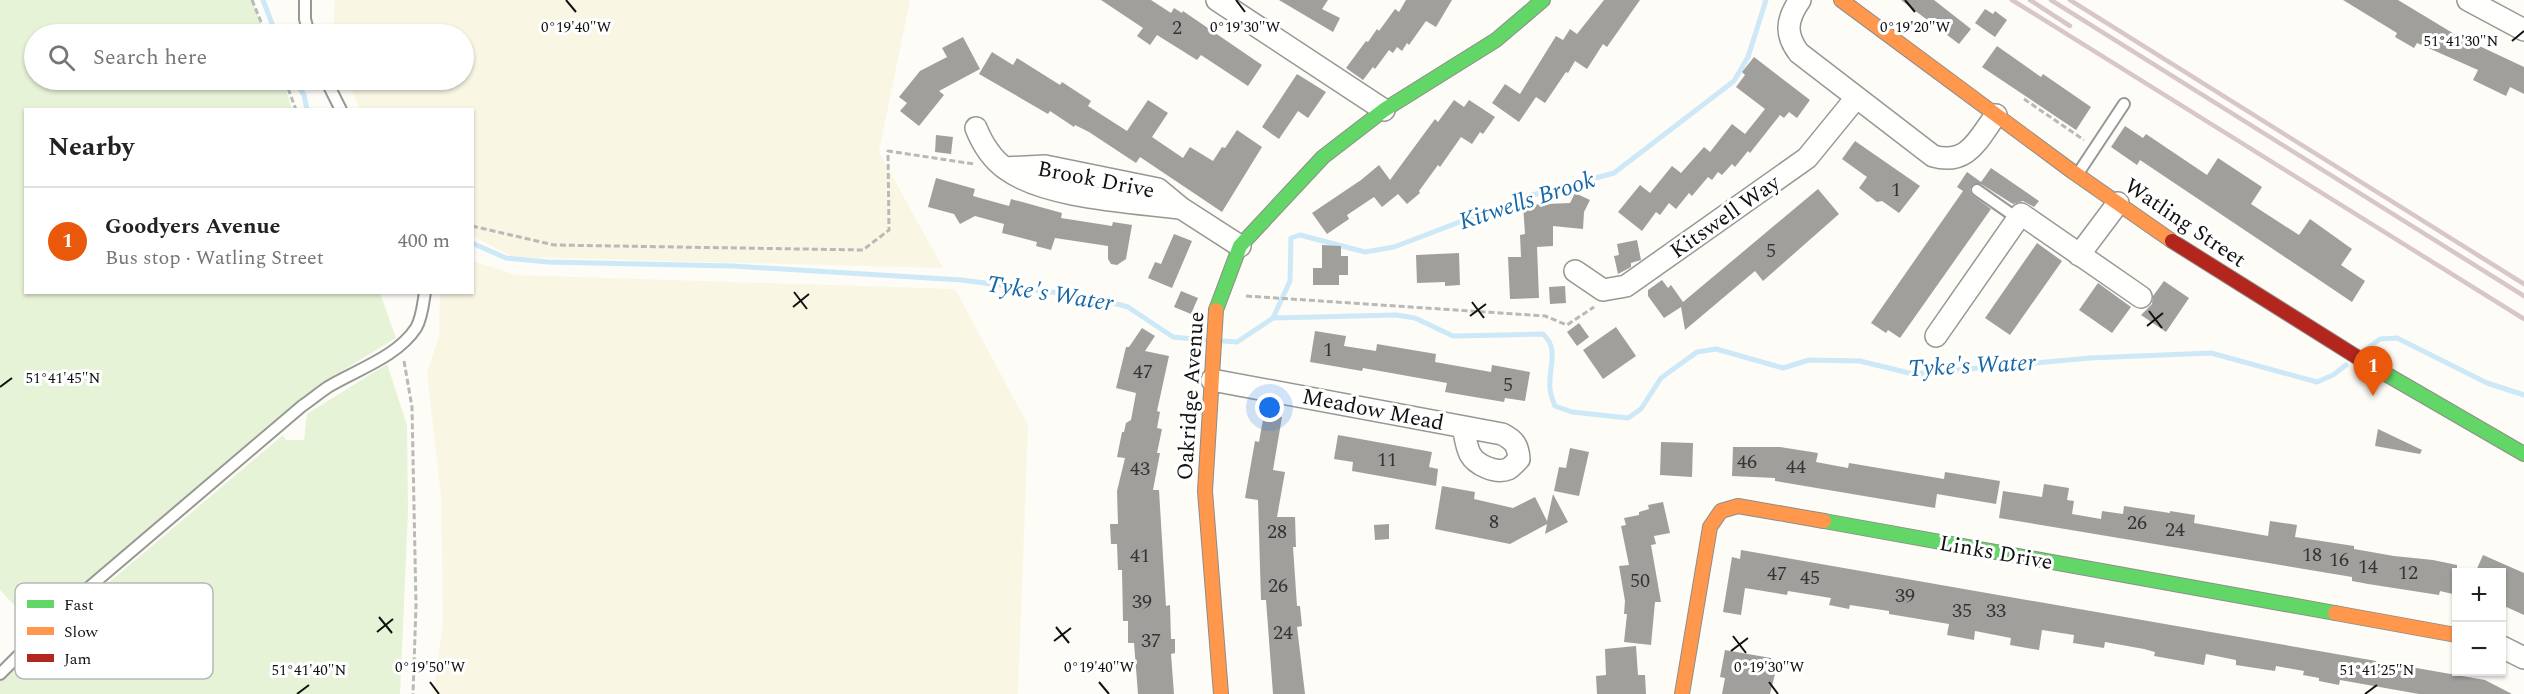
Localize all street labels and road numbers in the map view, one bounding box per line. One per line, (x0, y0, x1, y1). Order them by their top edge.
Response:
street label: Brook Drive (1035, 152, 1157, 208)
street label: Kitswell Way (1663, 166, 1788, 267)
street label: Watling Street (2117, 170, 2253, 276)
street label: Oakridge Avenue (1169, 310, 1213, 482)
street label: Meadow Mead (1299, 380, 1447, 440)
street label: Links Drive (1937, 527, 2055, 579)

